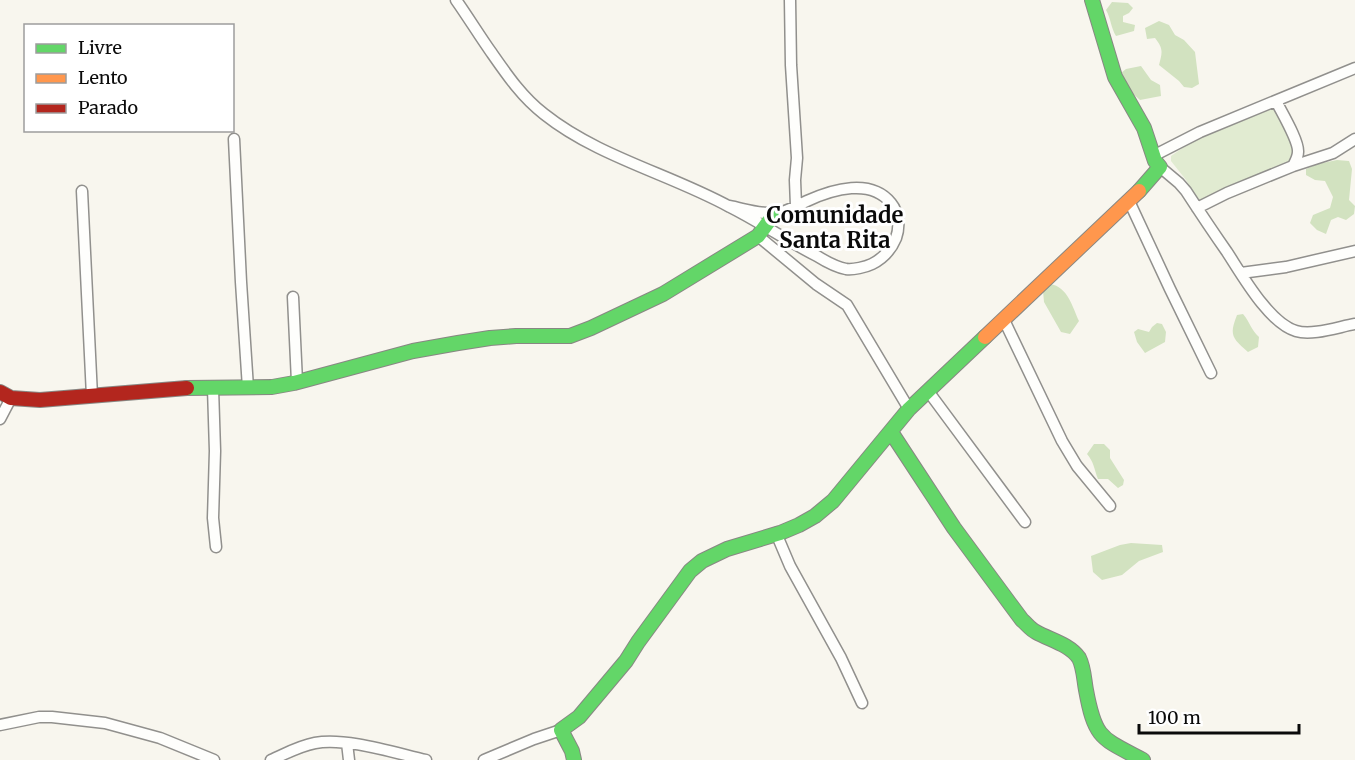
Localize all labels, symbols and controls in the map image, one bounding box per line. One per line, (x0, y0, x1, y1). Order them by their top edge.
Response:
legend (24, 24, 234, 132)
text: Livre (78, 36, 122, 59)
text: Lento (78, 66, 128, 89)
text: Parado (78, 96, 138, 119)
district label: Comunidade Santa Rita (767, 201, 904, 254)
scale bar (1139, 697, 1300, 735)
text: 100 m (1148, 706, 1201, 729)

